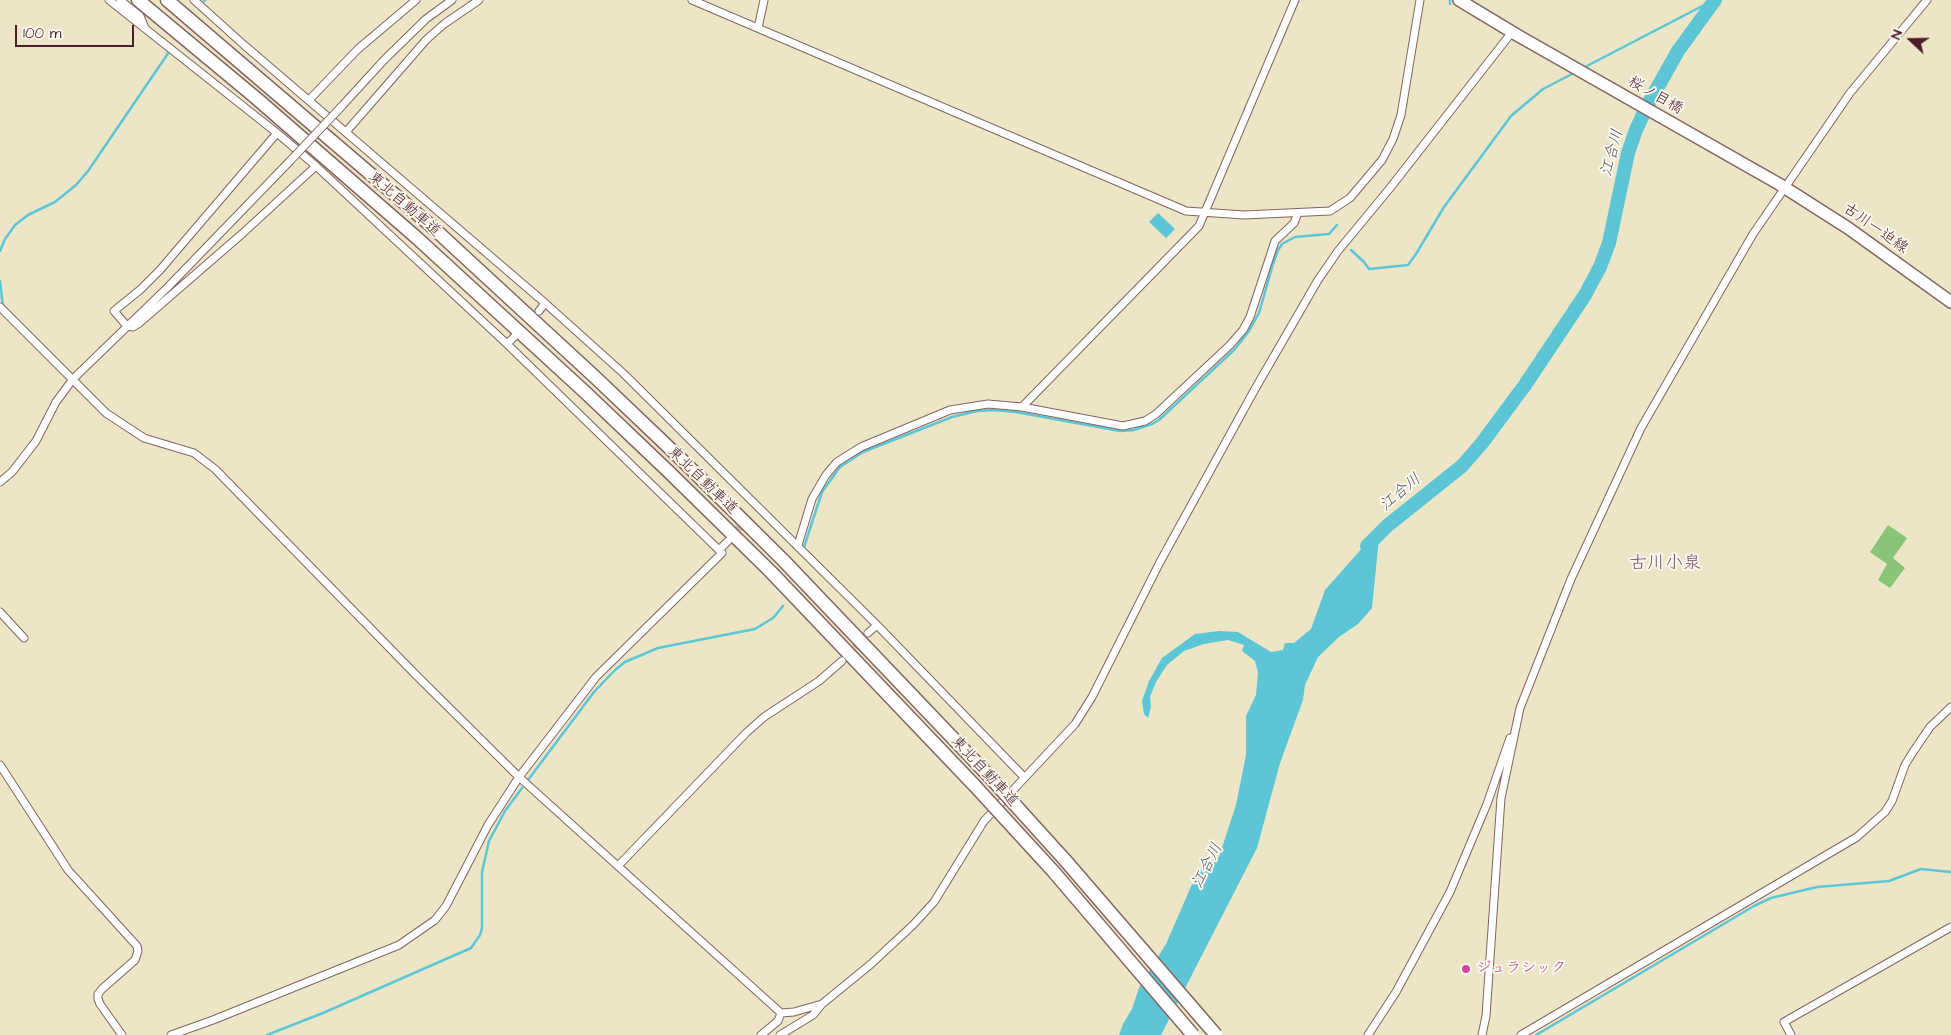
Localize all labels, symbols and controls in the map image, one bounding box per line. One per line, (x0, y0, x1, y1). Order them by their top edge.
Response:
scale bar (18, 15, 136, 47)
north arrow (1886, 15, 1936, 65)
text: 100 m (23, 23, 62, 44)
text: N (1886, 27, 1908, 42)
street label: 桜ノ目橋 (1625, 73, 1685, 119)
water label: 江合川 (1598, 127, 1628, 179)
street label: 東北自動車道 (364, 169, 444, 241)
street label: 古川一迫線 (1839, 200, 1911, 258)
street label: 東北自動車道 (663, 443, 741, 519)
water label: 江合川 (1376, 470, 1426, 516)
district label: 古川小泉 (1629, 553, 1701, 575)
street label: 東北自動車道 (947, 733, 1021, 811)
water label: 江合川 (1189, 840, 1227, 892)
place label: ジュラシック (1476, 960, 1566, 978)
marker: ジュラシック (1460, 963, 1472, 975)

